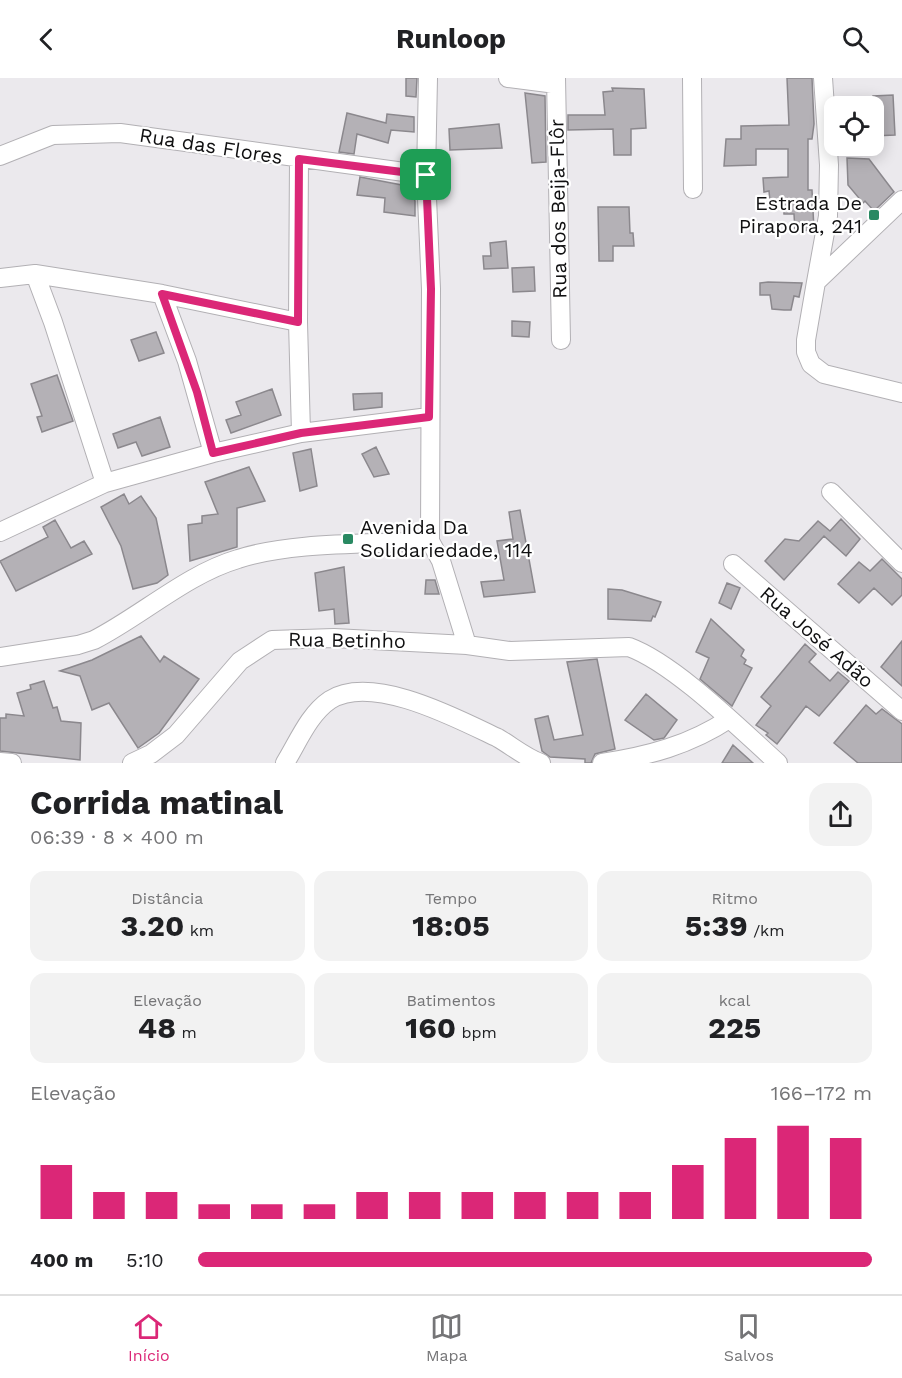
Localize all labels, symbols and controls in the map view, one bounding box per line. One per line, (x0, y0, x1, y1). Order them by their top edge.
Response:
icon: back (30, 23, 63, 56)
text: Runloop (396, 23, 506, 55)
icon: search (839, 23, 872, 56)
map controls (824, 96, 884, 156)
button: locate (824, 96, 884, 156)
street label: Rua dos Beija-Flôr (544, 119, 572, 299)
street label: Rua das Flores (138, 123, 284, 169)
pin (400, 149, 451, 200)
icon: arrive (409, 158, 442, 191)
place label: Estrada De Pirapora, 241 (739, 191, 862, 238)
marker: Estrada De Pirapora, 241 (867, 208, 881, 222)
place label: Avenida Da Solidariedade, 114 (360, 515, 533, 562)
marker: Avenida Da Solidariedade, 114 (341, 532, 355, 546)
street label: Rua José Adão (755, 581, 879, 693)
street label: Rua Betinho (288, 627, 406, 653)
text: Corrida matinal (30, 783, 283, 822)
button: share (809, 783, 872, 846)
text: 06:39 · 8 × 400 m (30, 825, 204, 849)
text: Distância (131, 889, 203, 908)
text: Tempo (425, 889, 477, 908)
text: Ritmo (711, 889, 758, 908)
text: 3.20 (121, 908, 184, 943)
text: 18:05 (412, 908, 490, 943)
text: 5:39 (685, 908, 748, 943)
text: km (184, 921, 214, 940)
text: /km (748, 921, 784, 940)
text: Elevação (133, 991, 202, 1010)
text: Batimentos (406, 991, 496, 1010)
text: kcal (719, 991, 751, 1010)
text: 48 (138, 1010, 176, 1045)
text: 160 (405, 1010, 456, 1045)
text: 225 (708, 1010, 761, 1045)
text: m (176, 1023, 197, 1042)
text: bpm (456, 1023, 497, 1042)
text: Elevação (30, 1081, 116, 1105)
text: 166–172 m (771, 1081, 872, 1105)
text: 400 m (30, 1248, 93, 1272)
text: 5:10 (126, 1248, 164, 1272)
tab: Início (128, 1310, 170, 1365)
tab: Mapa (426, 1310, 468, 1365)
tab: Salvos (724, 1310, 774, 1365)

